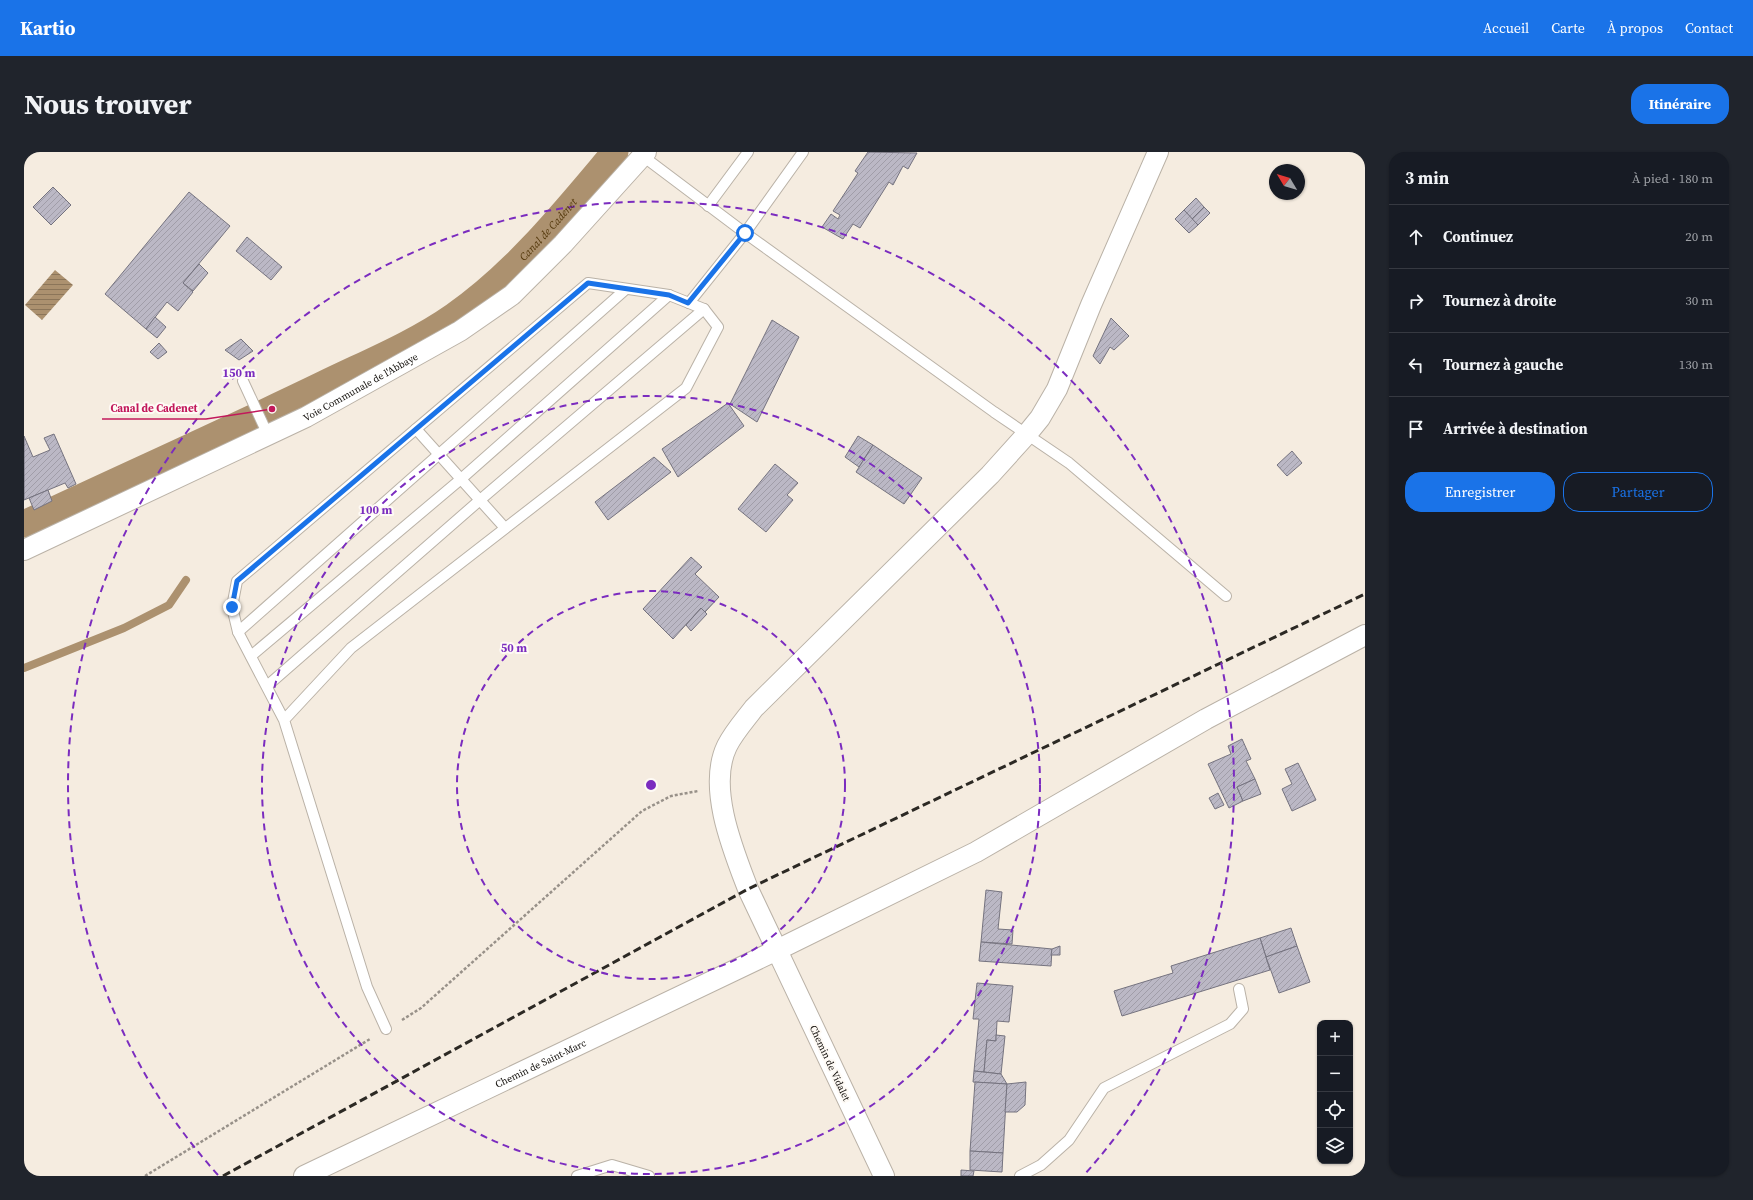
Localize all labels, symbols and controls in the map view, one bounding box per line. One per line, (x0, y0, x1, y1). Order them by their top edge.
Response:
text: Kartio (20, 15, 76, 41)
text: Accueil (1483, 18, 1529, 38)
text: Carte (1551, 18, 1585, 38)
text: À propos (1607, 18, 1663, 38)
text: Contact (1685, 18, 1733, 38)
button: Itinéraire (1631, 84, 1729, 124)
text: Nous trouver (24, 85, 191, 123)
north arrow (1269, 164, 1305, 200)
text: 3 min (1405, 166, 1449, 190)
text: À pied · 180 m (1632, 170, 1713, 187)
water label: Canal de Cadenet (516, 195, 581, 264)
route start (736, 224, 754, 242)
icon: ahead (1405, 226, 1427, 248)
text: Continuez (1443, 226, 1513, 247)
text: 20 m (1685, 228, 1713, 245)
icon: right (1405, 290, 1427, 312)
text: Tournez à droite (1443, 290, 1556, 311)
text: 30 m (1685, 292, 1713, 309)
street label: Voie Communale de l'Abbaye (301, 349, 420, 424)
icon: left (1405, 354, 1427, 376)
text: Tournez à gauche (1443, 354, 1563, 375)
text: 130 m (1679, 356, 1713, 373)
text: 150 m (223, 365, 256, 381)
callout: Canal de Cadenet (102, 396, 206, 419)
text: Canal de Cadenet (110, 401, 199, 416)
icon: arrive (1405, 418, 1427, 440)
text: Arrivée à destination (1443, 418, 1588, 439)
button: Enregistrer (1405, 472, 1555, 512)
button: Partager (1563, 472, 1713, 512)
text: 100 m (360, 502, 393, 518)
route end (223, 598, 241, 616)
text: 50 m (501, 640, 527, 656)
centre of rings (644, 778, 658, 792)
map controls (1317, 1020, 1353, 1164)
button: + (1317, 1020, 1353, 1056)
street label: Chemin de Vidalet (807, 1023, 854, 1104)
street label: Chemin de Saint-Marc (493, 1036, 588, 1090)
button: − (1317, 1056, 1353, 1092)
button: locate (1317, 1092, 1353, 1128)
button: layers (1317, 1128, 1353, 1164)

